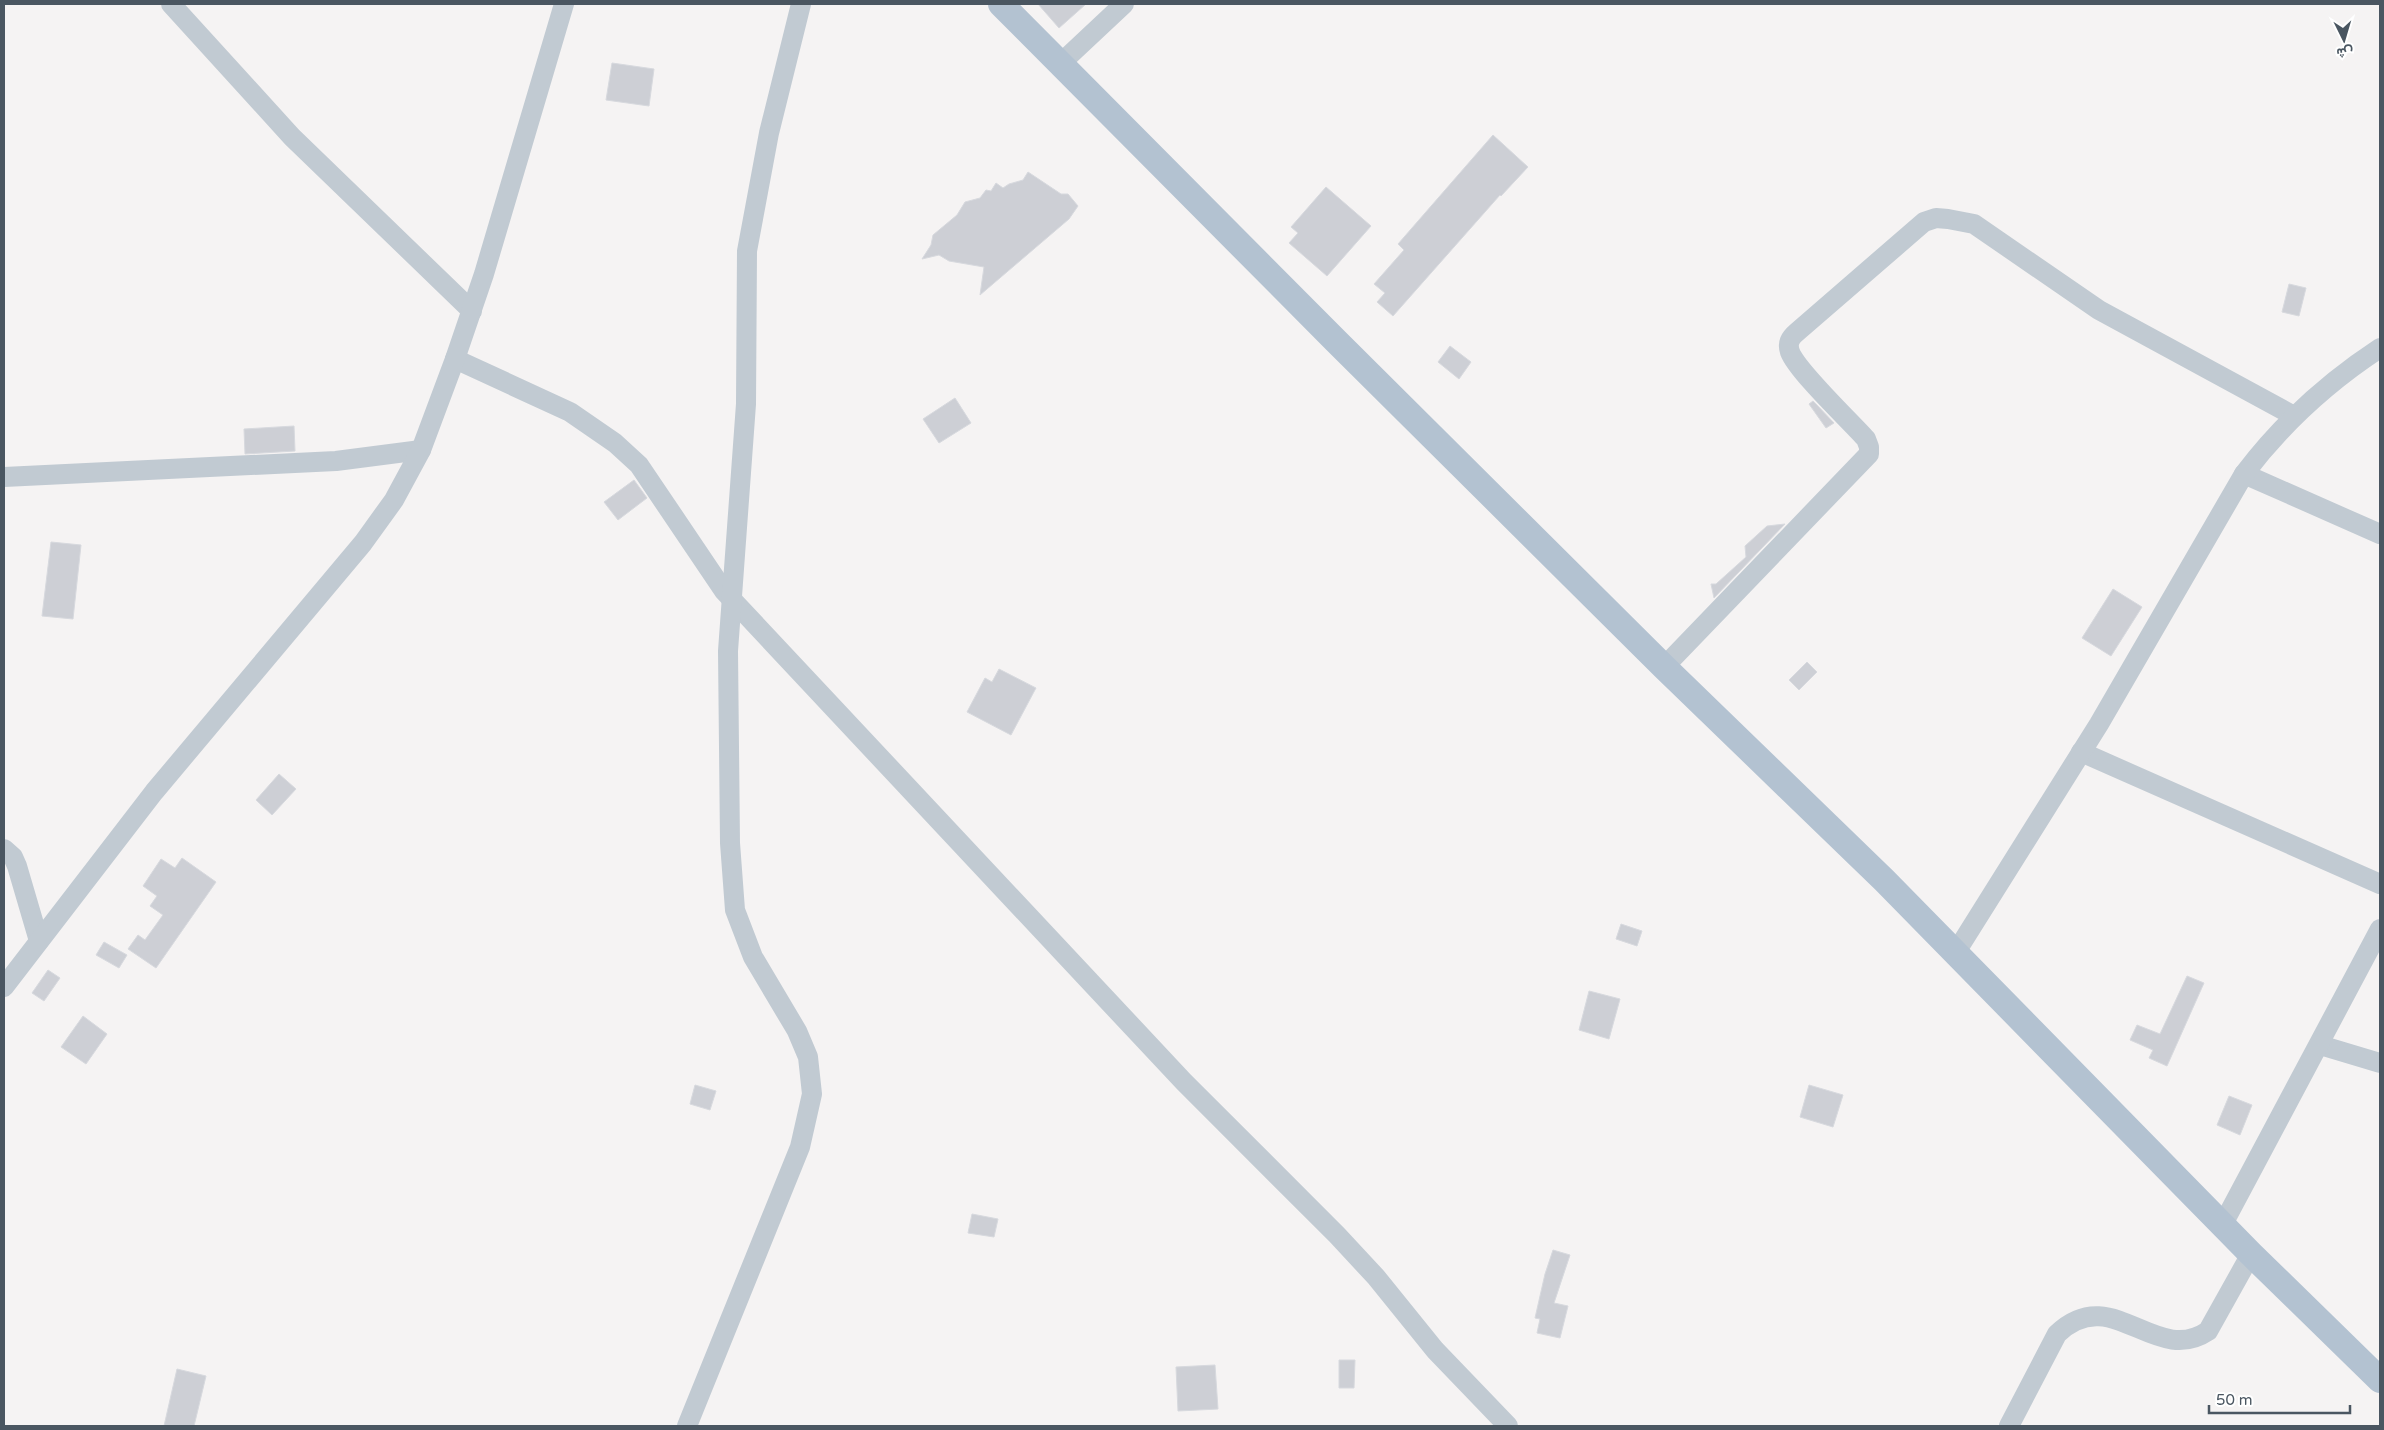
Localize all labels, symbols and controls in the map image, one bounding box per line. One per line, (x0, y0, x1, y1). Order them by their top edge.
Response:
north arrow (2319, 15, 2369, 65)
text: ش (2336, 43, 2354, 62)
scale bar (2209, 1382, 2350, 1414)
text: 50 m (2216, 1391, 2253, 1409)

